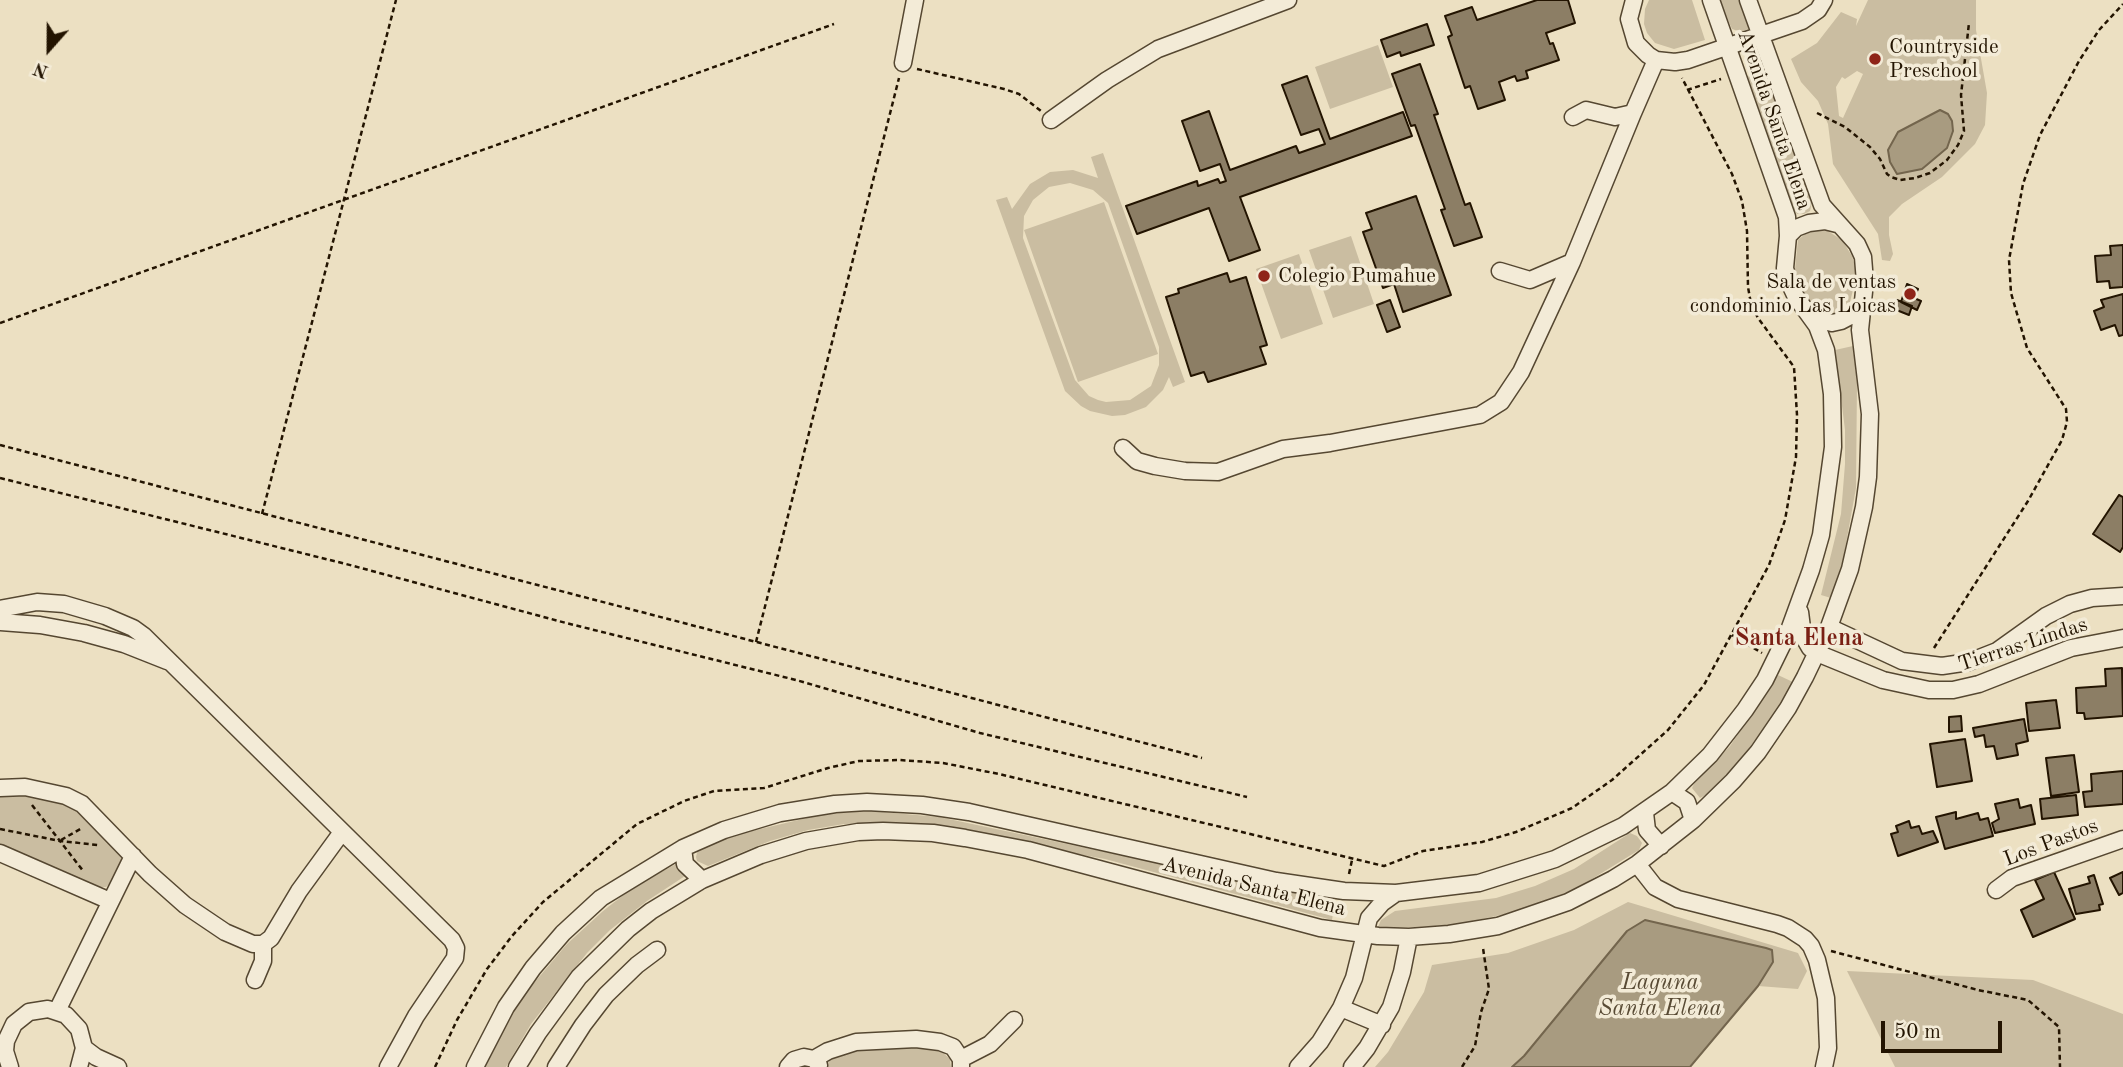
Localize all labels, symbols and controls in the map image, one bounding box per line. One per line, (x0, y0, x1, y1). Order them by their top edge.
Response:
north arrow (14, 14, 84, 84)
street label: Avenida Santa Elena (1731, 27, 1817, 213)
place label: Countryside Preschool (1889, 34, 1999, 84)
marker: Countryside Preschool (1867, 51, 1883, 67)
text: N (31, 58, 51, 81)
place label: Colegio Pumahue (1278, 263, 1436, 289)
marker: Colegio Pumahue (1256, 268, 1272, 284)
place label: Sala de ventas condominio Las Loicas (1690, 269, 1896, 319)
marker: Sala de ventas condominio Las Loicas (1902, 286, 1918, 302)
street label: Tierras Lindas (1955, 612, 2091, 678)
district label: Santa Elena (1735, 625, 1863, 653)
street label: Los Pastos (2000, 813, 2102, 873)
street label: Avenida Santa Elena (1159, 852, 1349, 922)
water label: Laguna Santa Elena (1598, 969, 1722, 1023)
scale bar (1885, 1007, 2006, 1052)
text: 50 m (1894, 1022, 1941, 1043)

